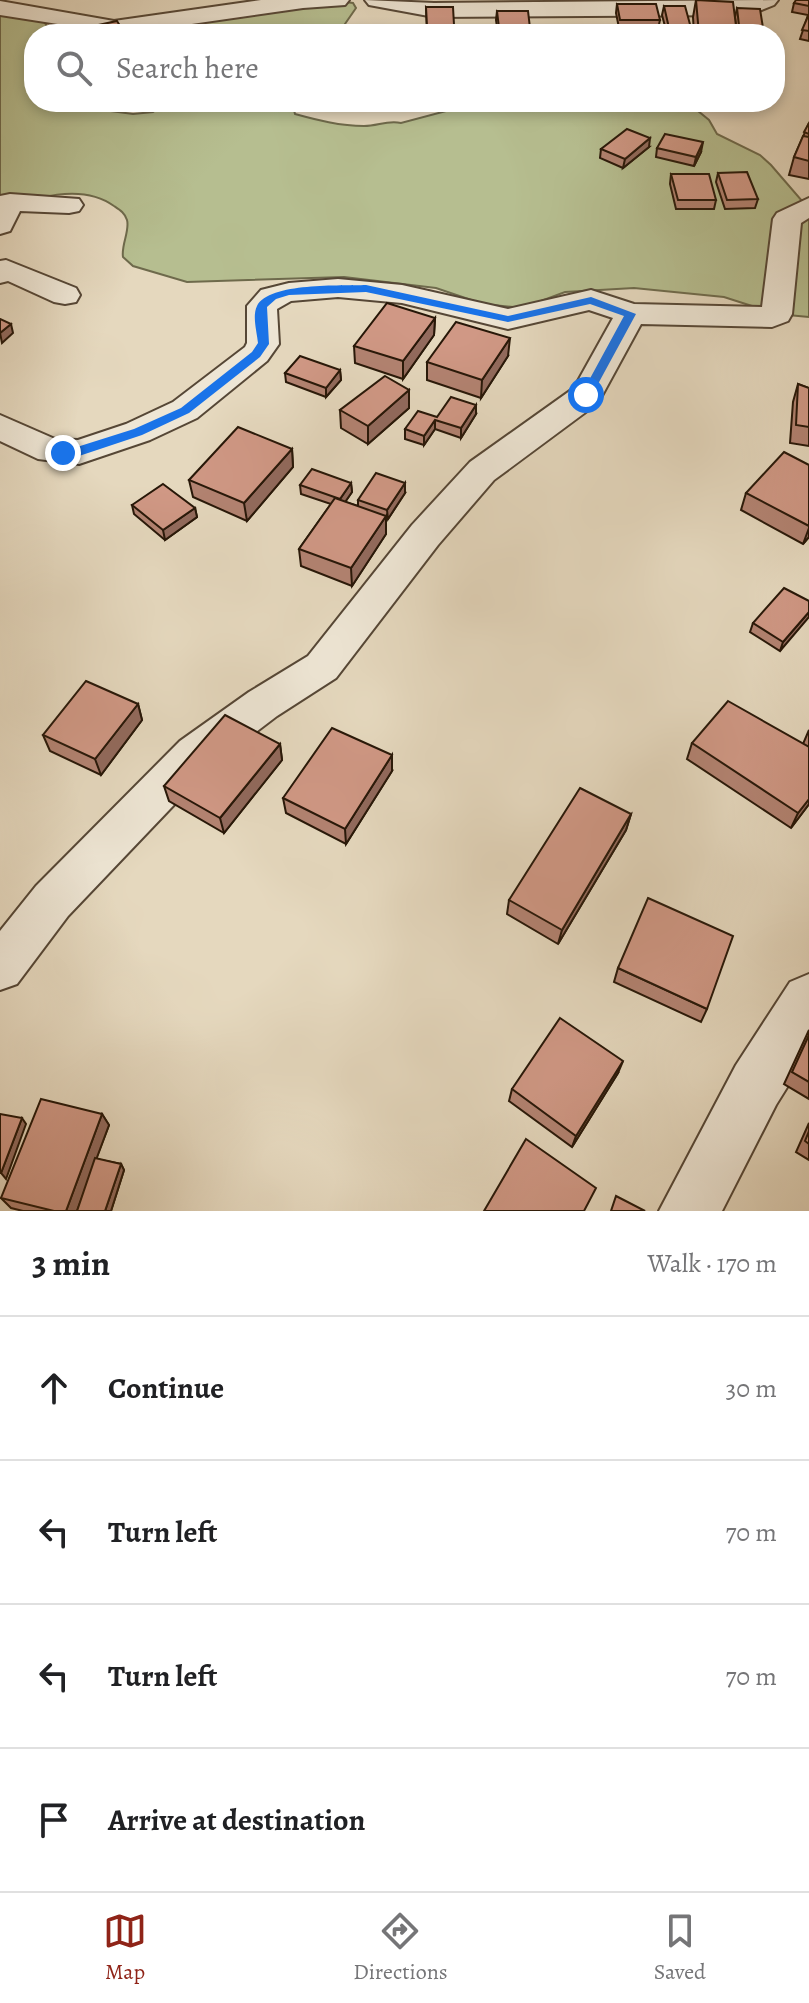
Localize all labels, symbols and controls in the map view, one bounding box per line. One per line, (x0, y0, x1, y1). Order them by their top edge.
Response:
search box (24, 24, 785, 112)
icon: search (52, 46, 96, 90)
text: Search here (116, 48, 259, 88)
route start (568, 377, 604, 413)
route end (45, 435, 81, 471)
text: 3 min (32, 1240, 110, 1287)
text: Walk · 170 m (648, 1246, 777, 1281)
icon: ahead (32, 1366, 76, 1410)
text: Continue (108, 1368, 224, 1408)
text: 30 m (726, 1371, 777, 1406)
icon: left (32, 1510, 76, 1554)
text: Turn left (108, 1512, 217, 1552)
text: 70 m (725, 1515, 777, 1550)
icon: left (32, 1654, 76, 1698)
text: Turn left (108, 1656, 217, 1696)
text: 70 m (725, 1659, 777, 1694)
icon: arrive (32, 1798, 76, 1842)
text: Arrive at destination (108, 1800, 365, 1840)
tab: Map (103, 1909, 147, 1987)
tab: Directions (353, 1909, 448, 1987)
tab: Saved (654, 1909, 706, 1987)

